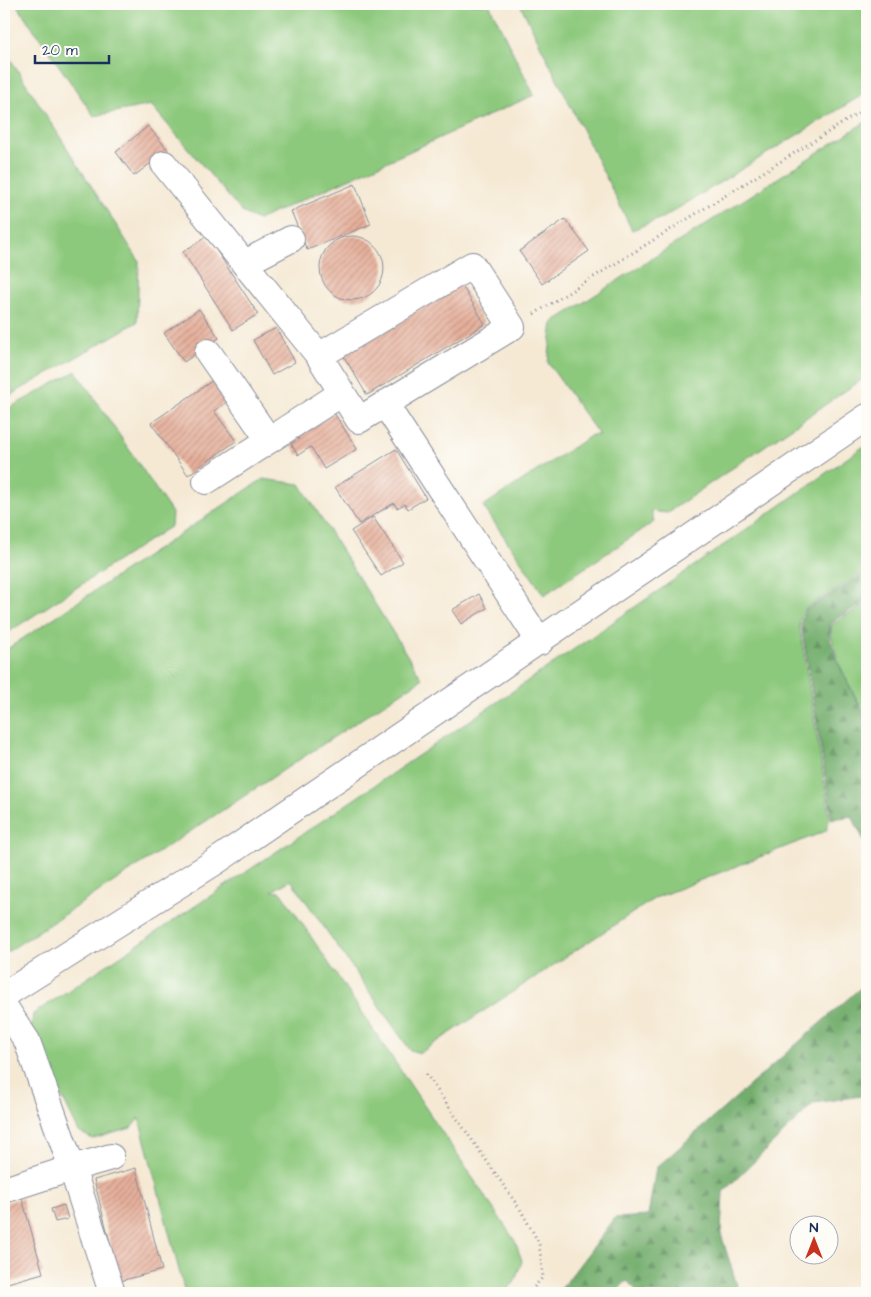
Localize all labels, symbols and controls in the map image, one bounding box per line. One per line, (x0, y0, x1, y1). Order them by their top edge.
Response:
scale bar (35, 32, 109, 64)
text: 20 m (42, 40, 78, 61)
north arrow (788, 1214, 838, 1264)
text: N (810, 1218, 819, 1238)

